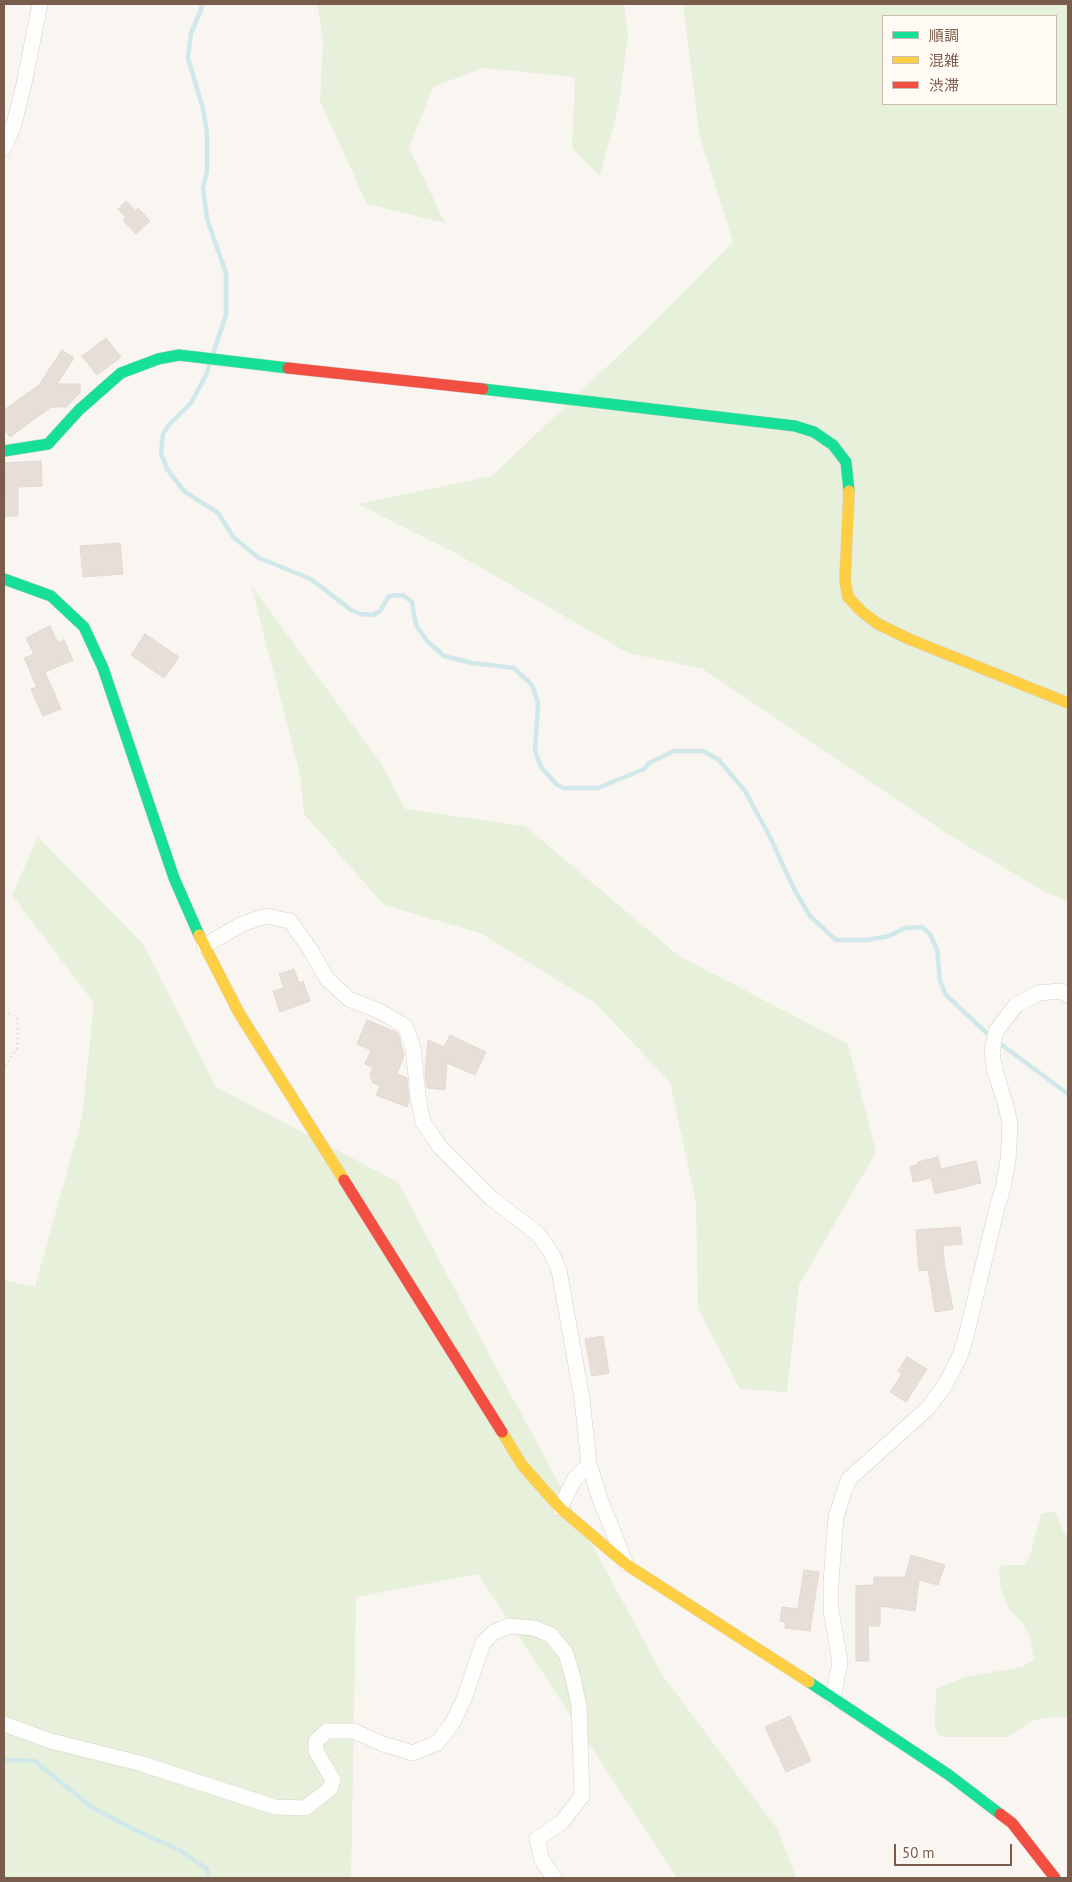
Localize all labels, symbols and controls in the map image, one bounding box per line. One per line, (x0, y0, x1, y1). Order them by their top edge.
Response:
legend (882, 15, 1057, 105)
text: 順調 (929, 26, 959, 45)
text: 混雑 (929, 51, 959, 70)
text: 渋滞 (929, 76, 959, 95)
scale bar (897, 1834, 1014, 1866)
text: 50 m (902, 1843, 935, 1862)

